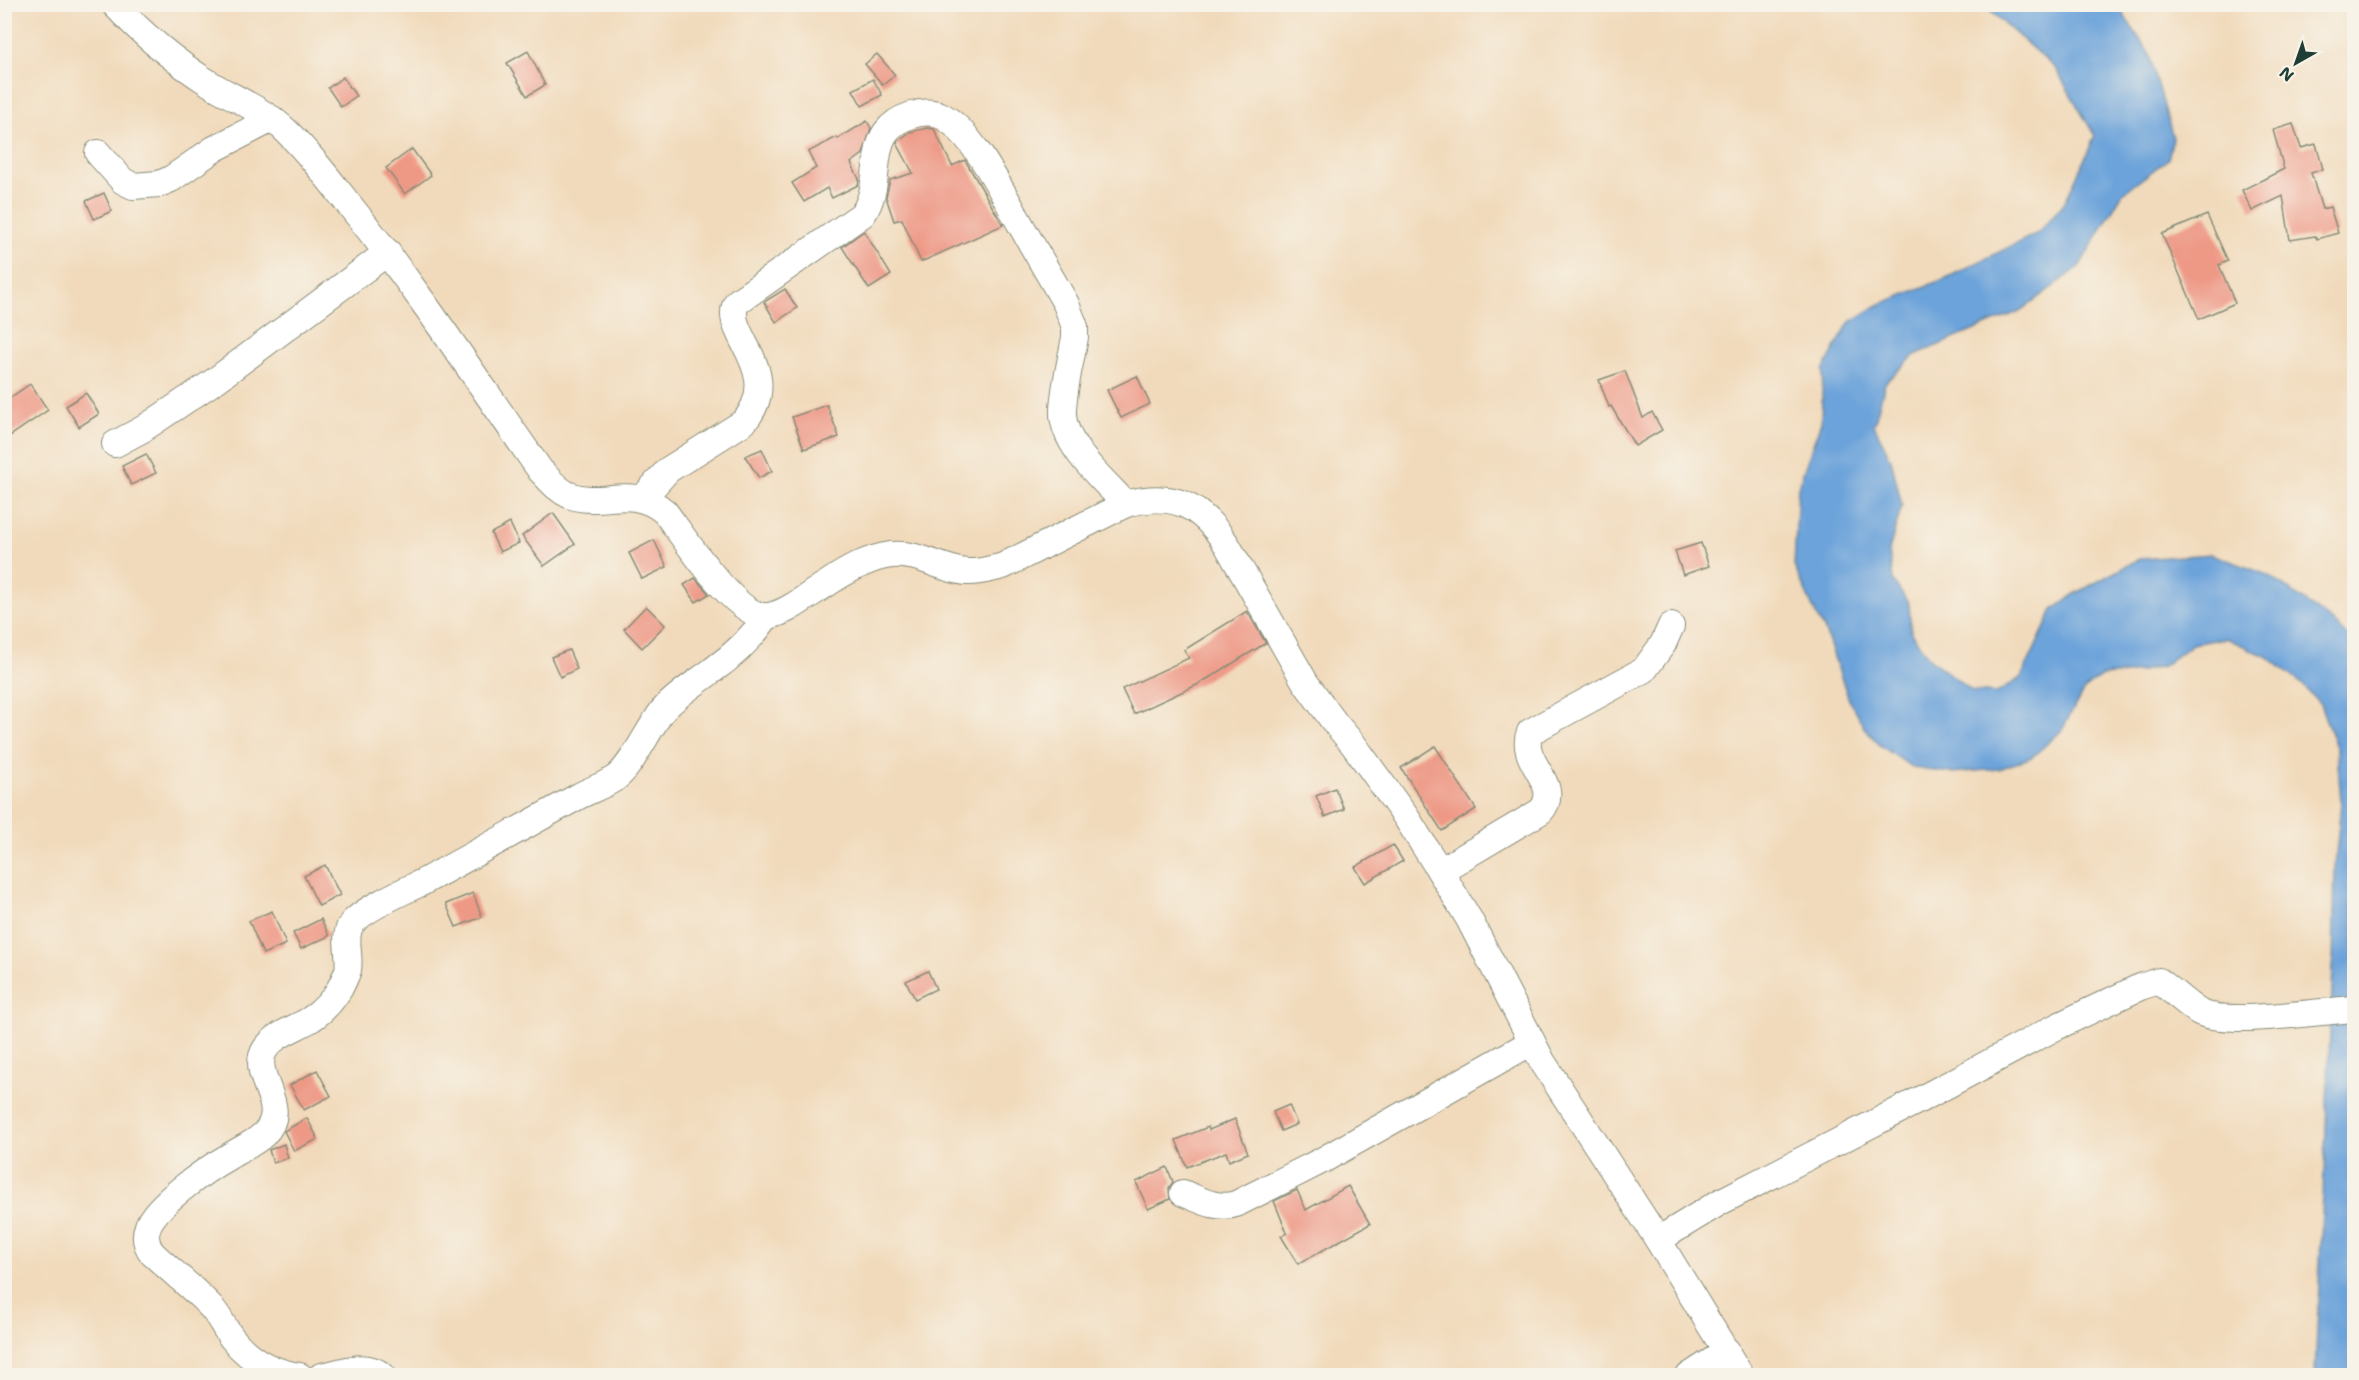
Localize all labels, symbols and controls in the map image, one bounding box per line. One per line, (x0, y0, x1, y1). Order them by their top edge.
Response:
north arrow (2266, 33, 2326, 93)
text: N (2275, 62, 2298, 86)

